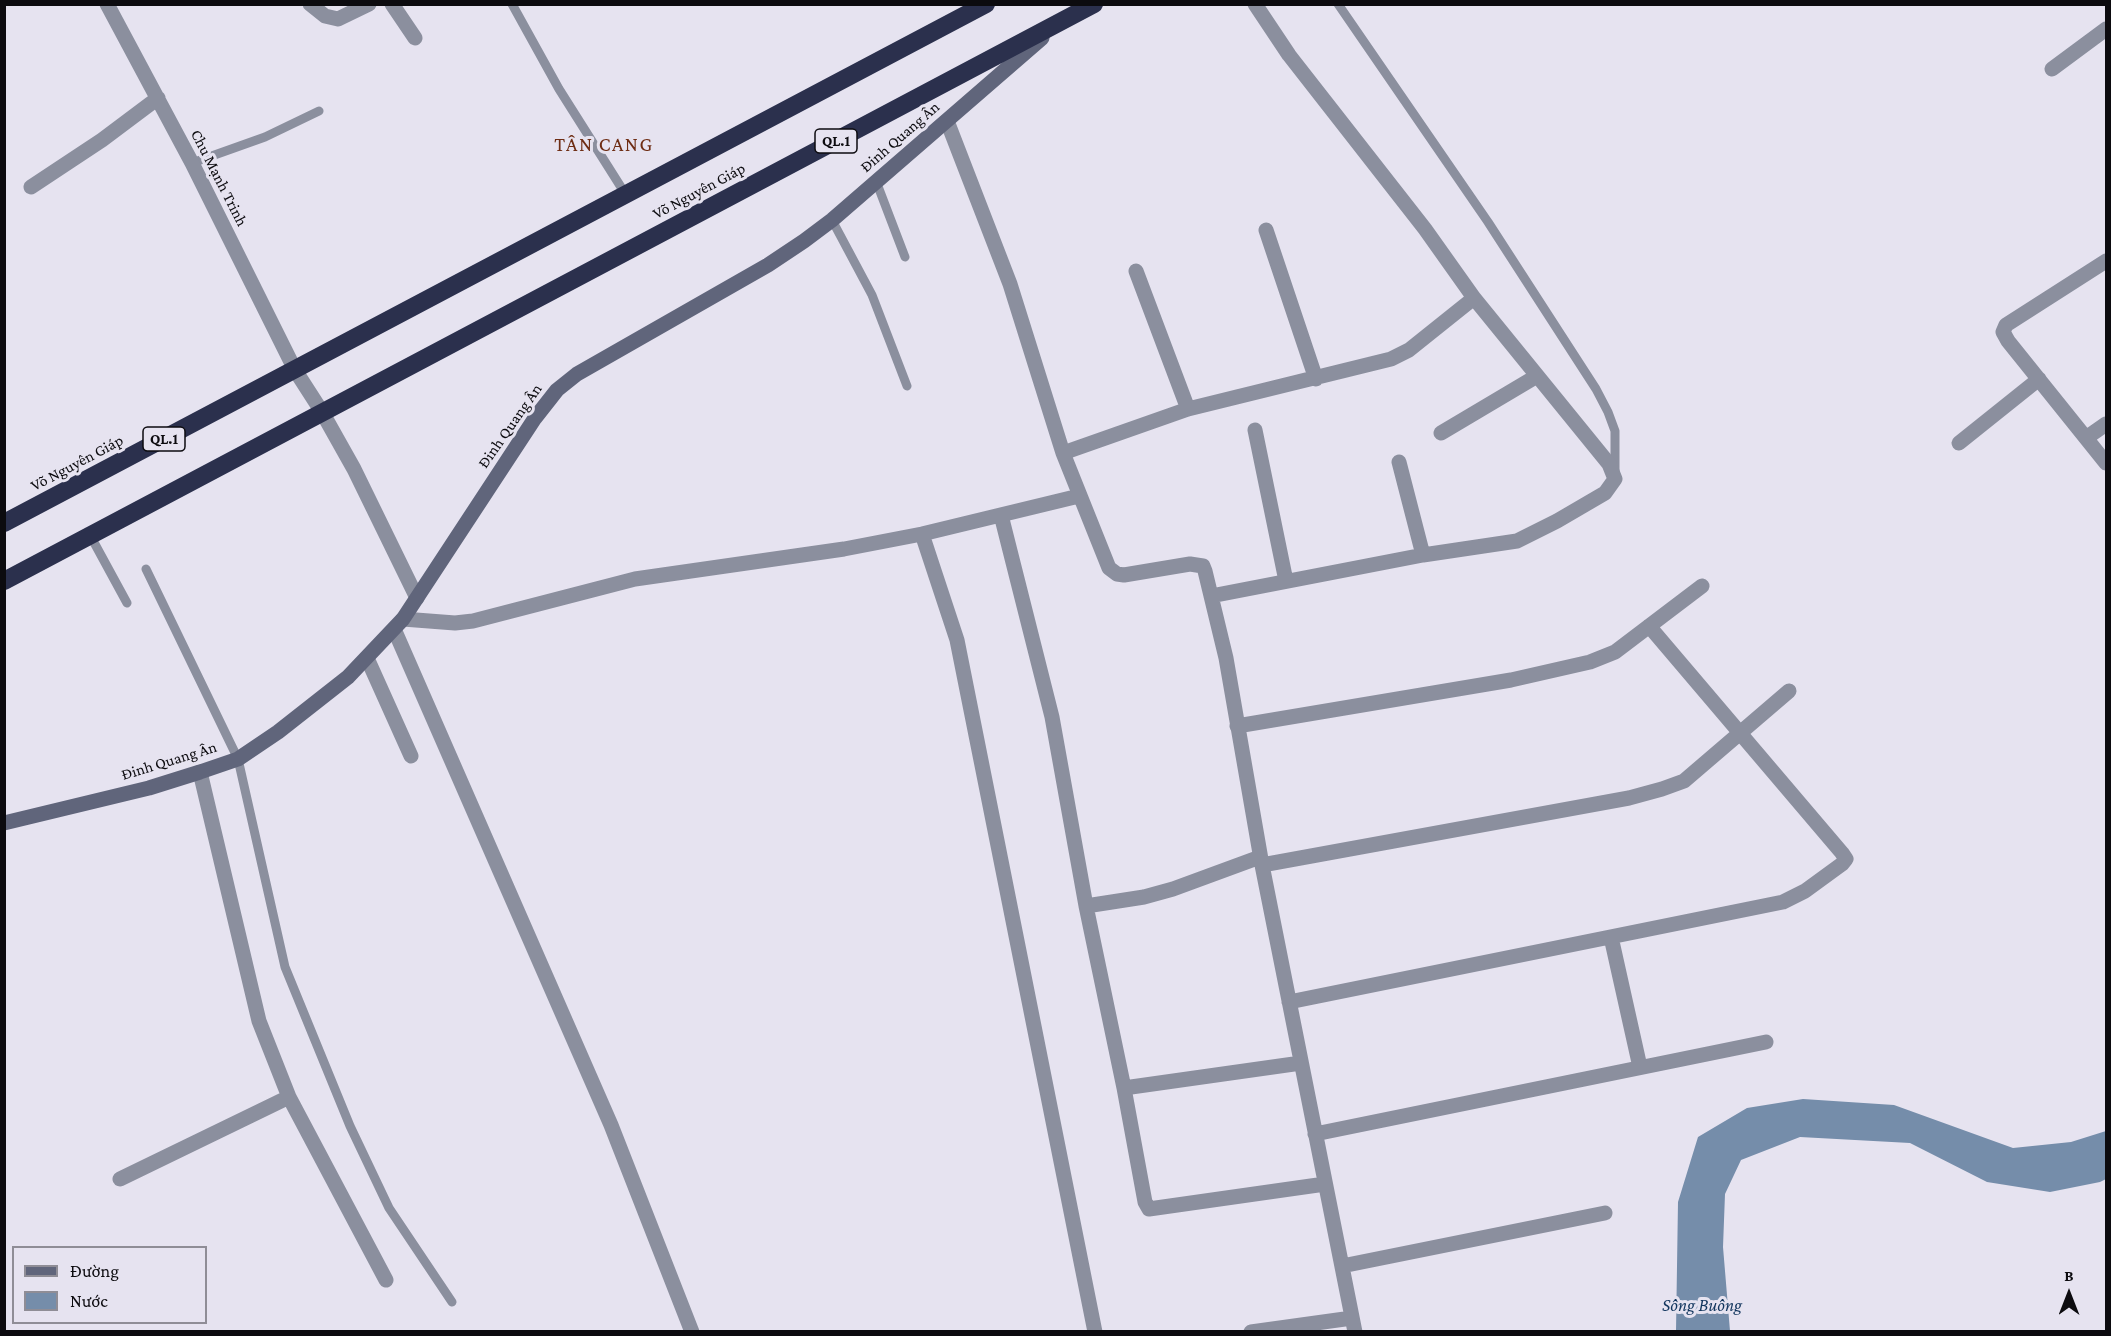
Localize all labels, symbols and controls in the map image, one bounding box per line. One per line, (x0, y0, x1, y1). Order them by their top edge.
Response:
street label: Đinh Quang Ân (856, 97, 944, 177)
street label: Chu Mạnh Trinh (186, 126, 252, 230)
road number: QL.1 (815, 129, 857, 153)
district label: TÂN CANG (554, 133, 654, 157)
street label: Võ Nguyên Giáp (649, 159, 749, 223)
street label: Đinh Quang Ân (474, 380, 546, 472)
road number: QL.1 (143, 427, 185, 451)
street label: Võ Nguyên Giáp (27, 431, 127, 495)
street label: Đinh Quang Ân (119, 737, 219, 785)
legend (12, 1246, 207, 1324)
text: Đường (70, 1261, 119, 1281)
north arrow (2039, 1264, 2099, 1324)
text: B (2064, 1267, 2074, 1284)
text: Nước (70, 1291, 108, 1311)
water label: Sông Buông (1662, 1294, 1742, 1316)

